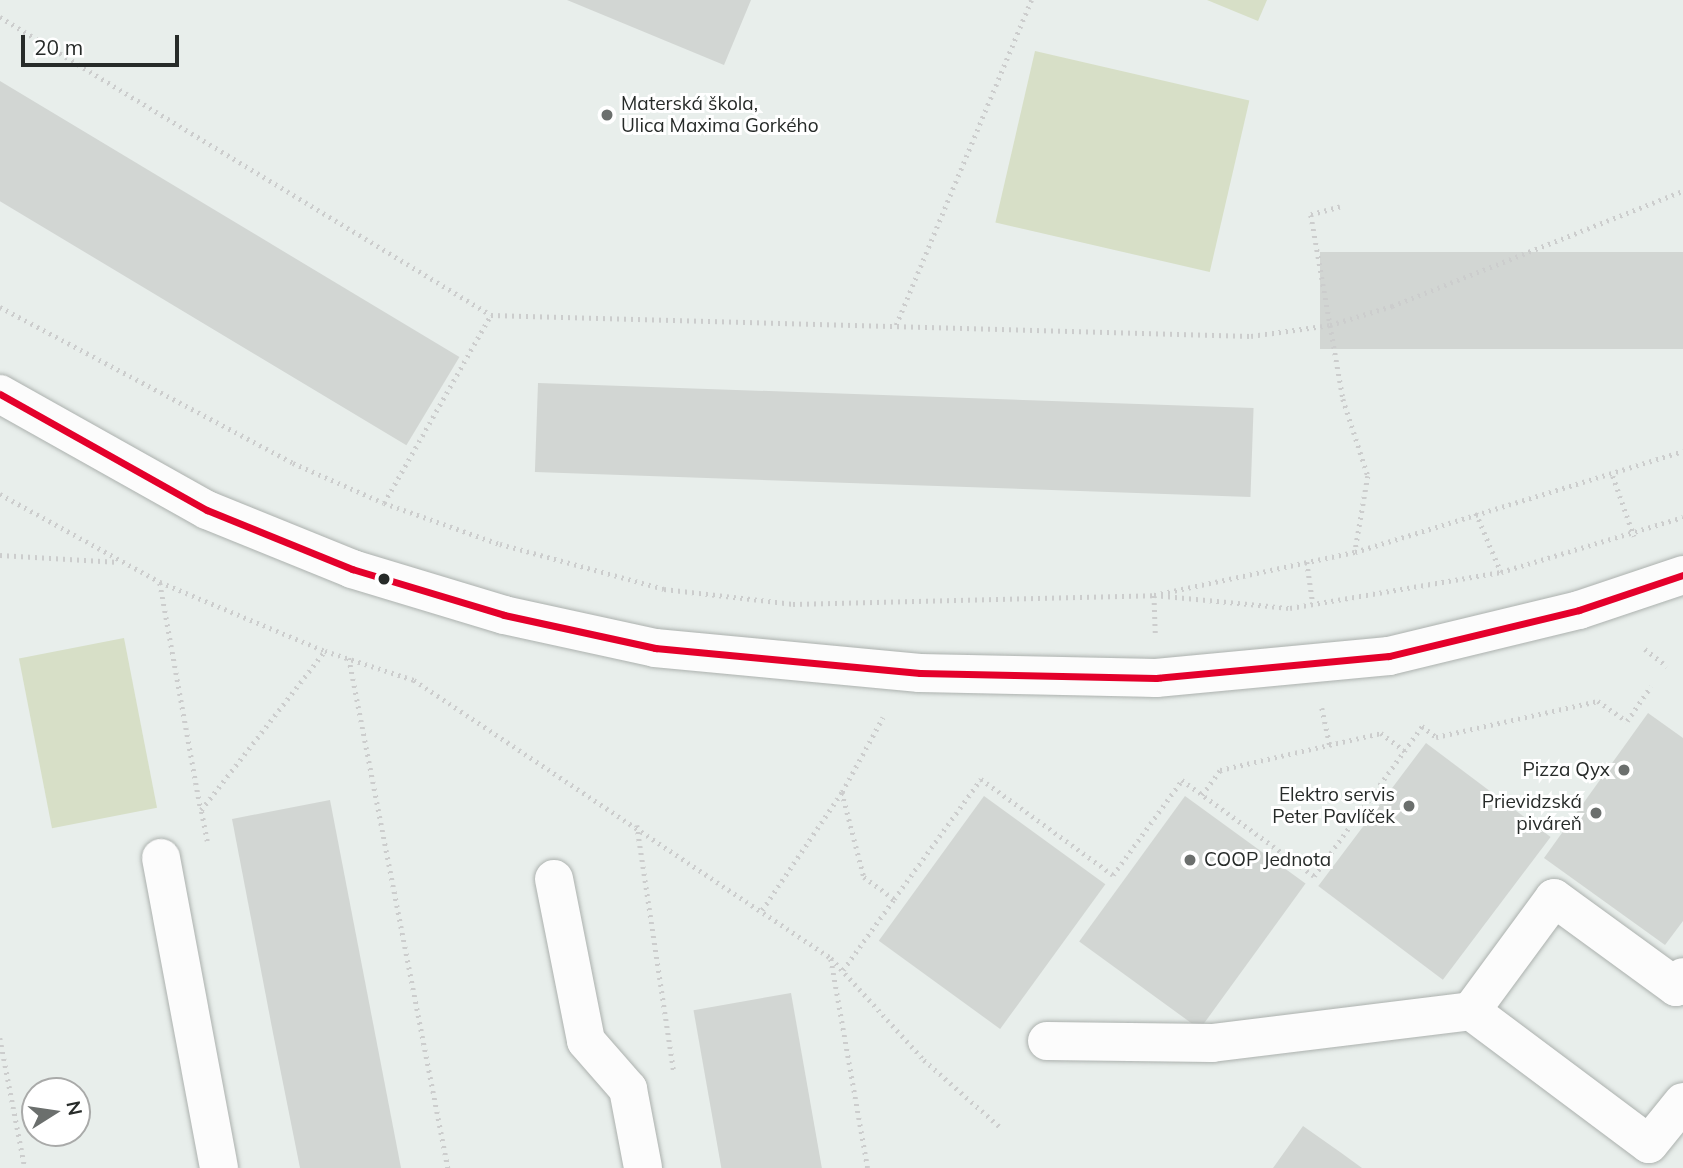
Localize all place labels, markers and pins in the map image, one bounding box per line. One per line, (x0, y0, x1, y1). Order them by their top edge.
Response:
place label: Materská škola, Ulica Maxima Gorkého (621, 93, 819, 137)
marker: Materská škola, Ulica Maxima Gorkého (599, 107, 615, 123)
unlabelled marker (377, 572, 391, 586)
place label: Pizza Qyx (1522, 759, 1610, 781)
marker: Pizza Qyx (1616, 762, 1632, 778)
place label: Elektro servis Peter Pavlíček (1272, 784, 1395, 828)
place label: Prievidzská piváreň (1482, 791, 1582, 835)
marker: Elektro servis Peter Pavlíček (1401, 798, 1417, 814)
marker: Prievidzská piváreň (1588, 805, 1604, 821)
place label: COOP Jednota (1204, 849, 1331, 871)
marker: COOP Jednota (1182, 852, 1198, 868)

